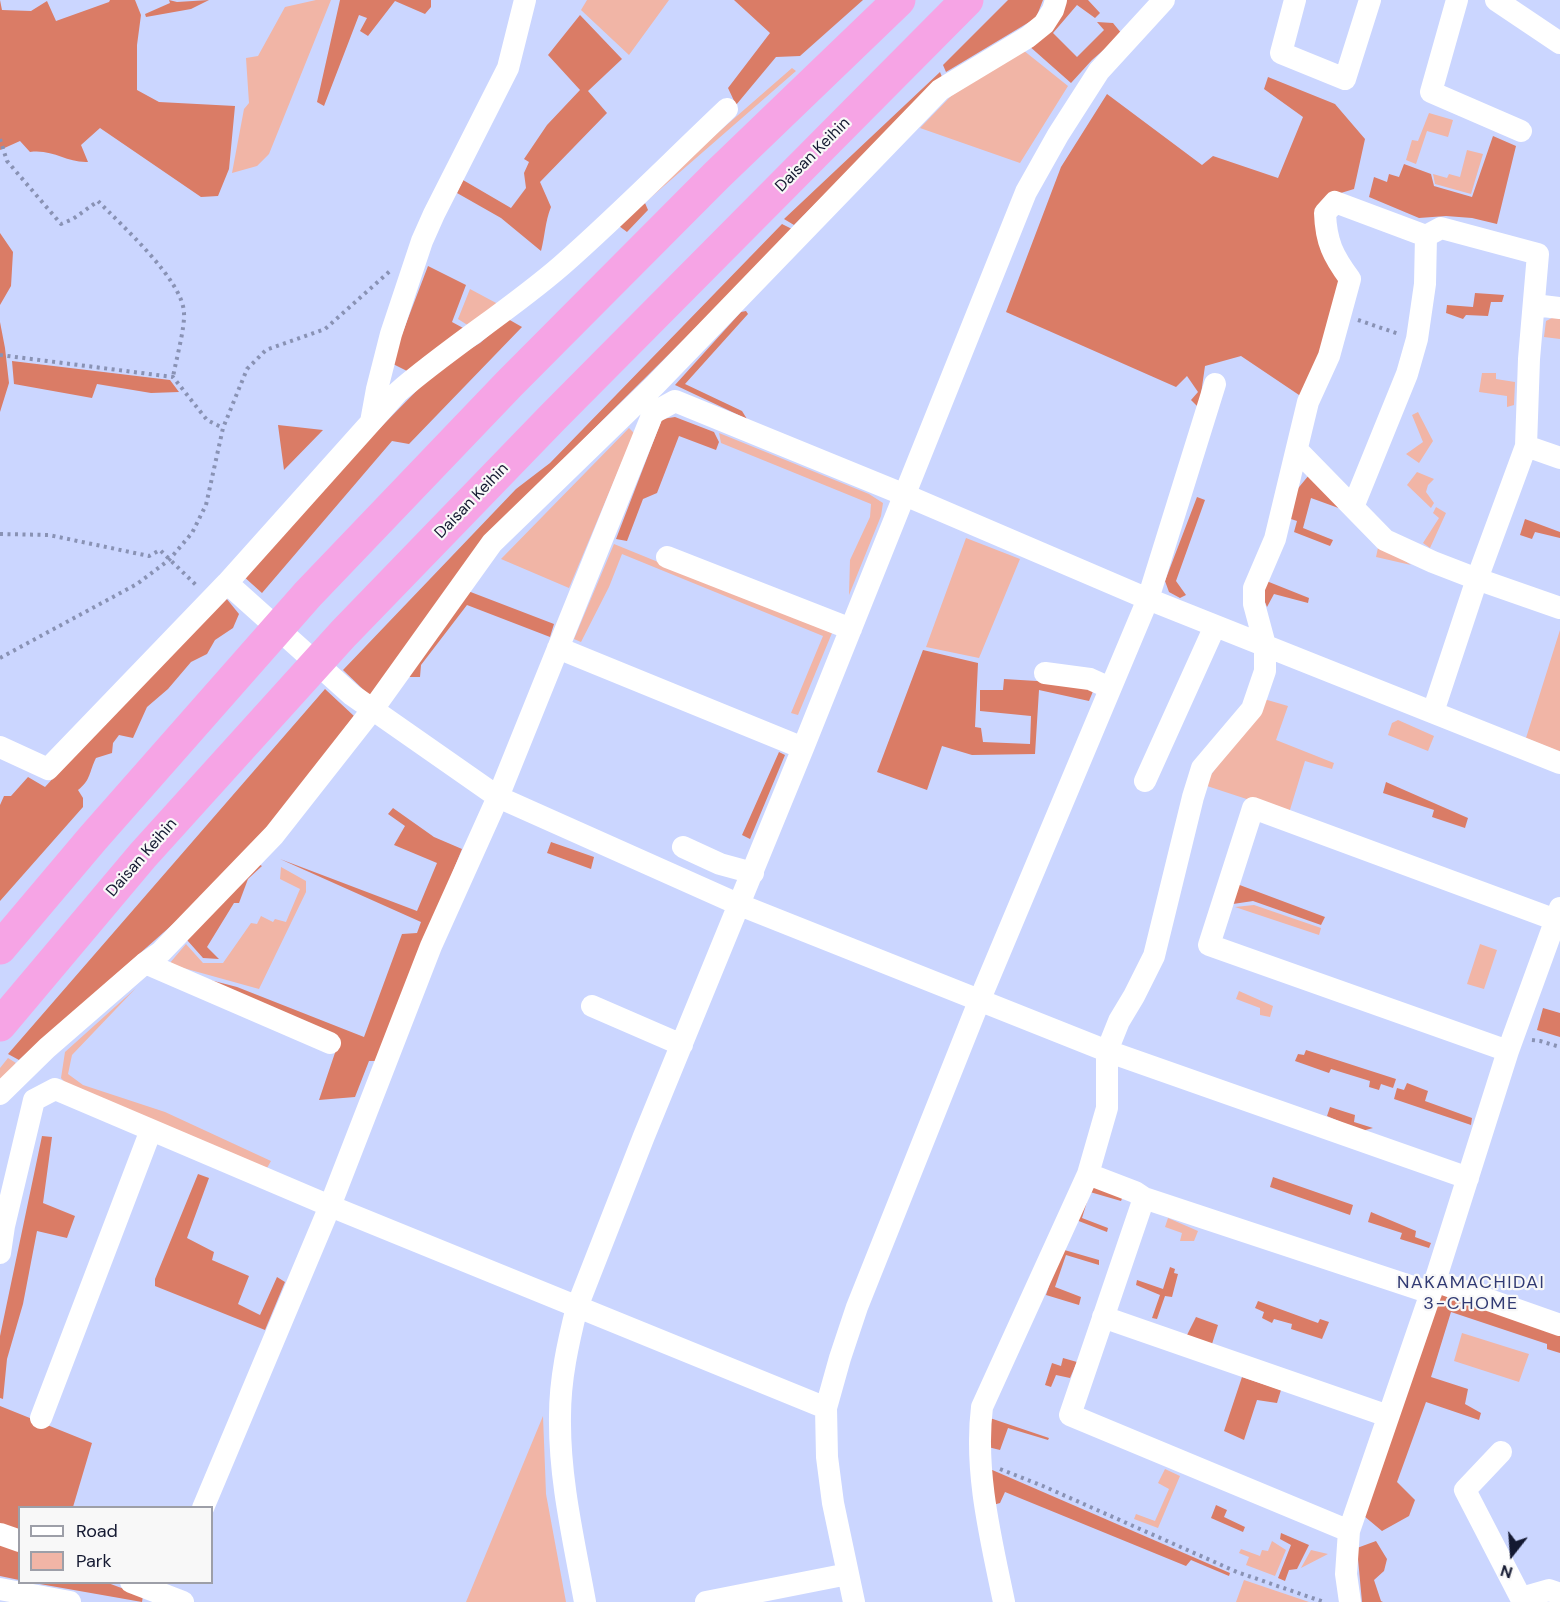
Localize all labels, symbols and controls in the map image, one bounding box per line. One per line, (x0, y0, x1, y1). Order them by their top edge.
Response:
street label: Daisan Keihin (772, 114, 854, 196)
street label: Daisan Keihin (431, 459, 513, 543)
street label: Daisan Keihin (103, 815, 181, 901)
district label: NAKAMACHIDAI 3-CHOME (1397, 1272, 1545, 1314)
legend (18, 1506, 213, 1584)
text: Road (76, 1519, 118, 1543)
north arrow (1482, 1524, 1542, 1584)
text: Park (76, 1549, 112, 1573)
text: N (1498, 1560, 1515, 1583)

